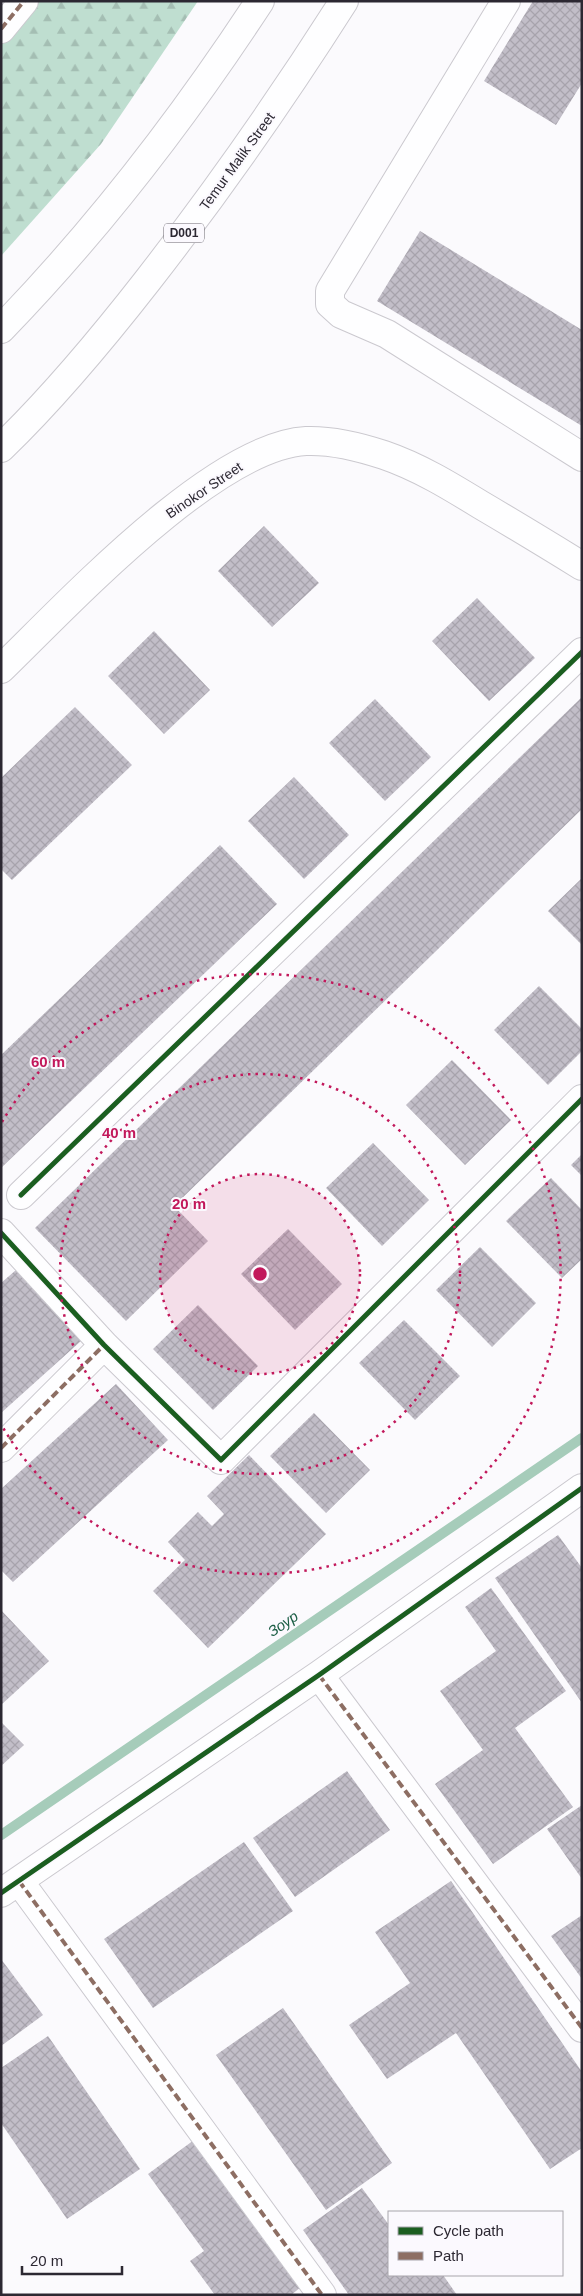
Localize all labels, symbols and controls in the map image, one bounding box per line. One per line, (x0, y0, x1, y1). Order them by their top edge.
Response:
street label: Temur Malik Street (196, 109, 278, 213)
road number: D001 (164, 224, 204, 242)
street label: Binokor Street (163, 459, 245, 521)
text: 60 m (31, 1053, 65, 1070)
text: 40 m (102, 1124, 136, 1141)
text: 20 m (172, 1195, 206, 1212)
centre of rings (251, 1265, 269, 1283)
water label: Зоур (264, 1607, 301, 1640)
legend (388, 2211, 563, 2276)
text: Cycle path (433, 2222, 504, 2239)
scale bar (22, 2244, 122, 2276)
text: Path (433, 2247, 464, 2264)
text: 20 m (30, 2252, 63, 2269)

